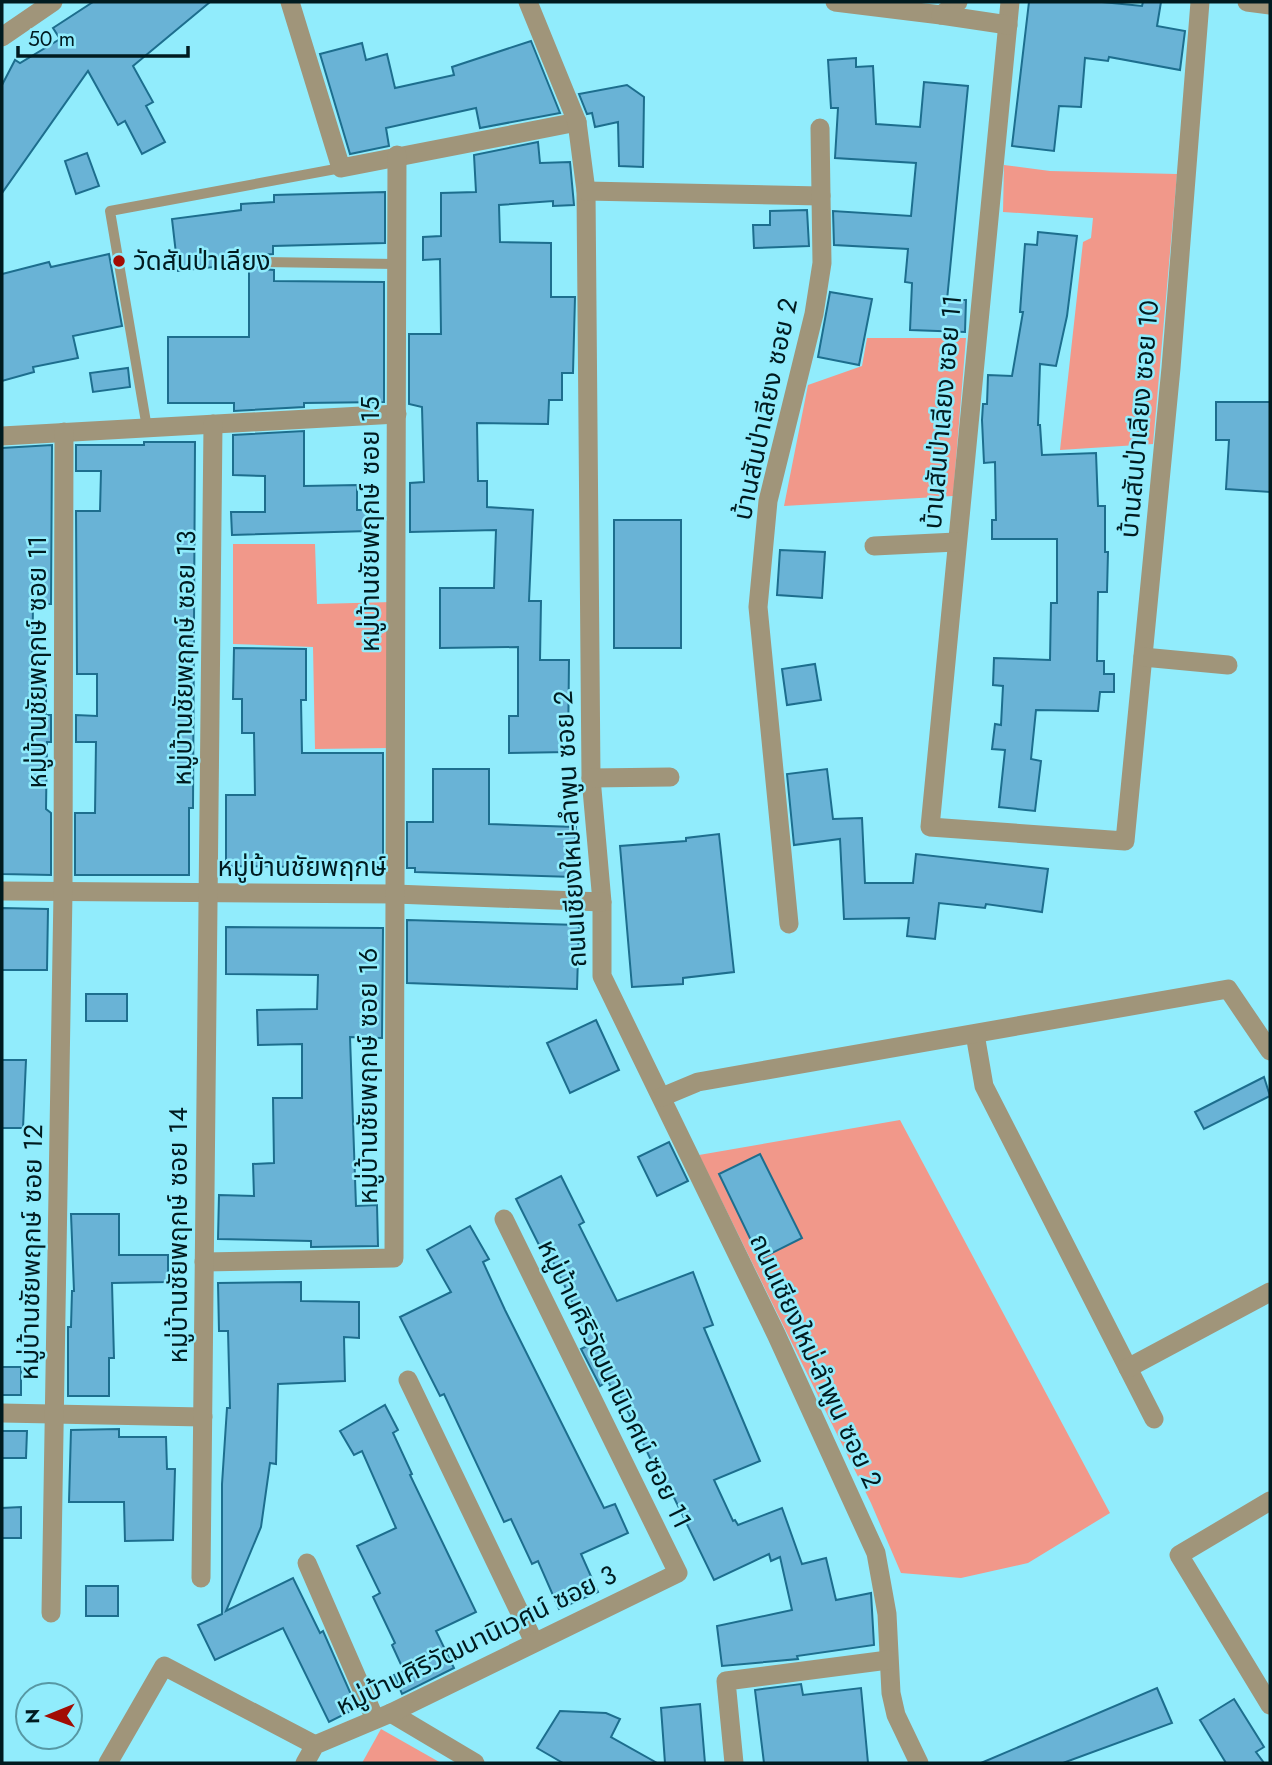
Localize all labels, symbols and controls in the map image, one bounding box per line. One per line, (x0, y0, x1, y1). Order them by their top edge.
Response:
scale bar (18, 14, 187, 58)
text: 50 m (28, 24, 75, 54)
place label: วัดสันป่าเลียง (133, 242, 271, 280)
marker: วัดสันป่าเลียง (111, 253, 127, 269)
street label: บ้านสันป่าเลียง ซอย 11 (913, 293, 971, 531)
street label: บ้านสันป่าเลียง ซอย 2 (723, 294, 807, 524)
street label: บ้านสันป่าเลียง ซอย 10 (1110, 298, 1168, 540)
street label: หมู่บ้านชัยพฤกษ์ ซอย 15 (351, 396, 389, 652)
street label: หมู่บ้านชัยพฤกษ์ ซอย 13 (163, 530, 205, 786)
street label: หมู่บ้านชัยพฤกษ์ ซอย 11 (18, 536, 56, 788)
street label: ถนนเชียงใหม่-ลำพูน ซอย 2 (544, 689, 596, 969)
street label: หมู่บ้านชัยพฤกษ์ (217, 848, 387, 886)
street label: หมู่บ้านชัยพฤกษ์ ซอย 16 (349, 948, 387, 1204)
street label: หมู่บ้านชัยพฤกษ์ ซอย 14 (159, 1107, 197, 1363)
street label: หมู่บ้านชัยพฤกษ์ ซอย 12 (10, 1124, 52, 1380)
street label: ถนนเชียงใหม่-ลำพูน ซอย 2 (740, 1227, 892, 1495)
street label: หมู่บ้านศิริวัฒนานิเวศน์ ซอย 11 (528, 1233, 702, 1535)
street label: หมู่บ้านศิริวัฒนานิเวศน์ ซอย 3 (329, 1555, 623, 1725)
north arrow (14, 1681, 84, 1751)
text: N (19, 1709, 46, 1724)

